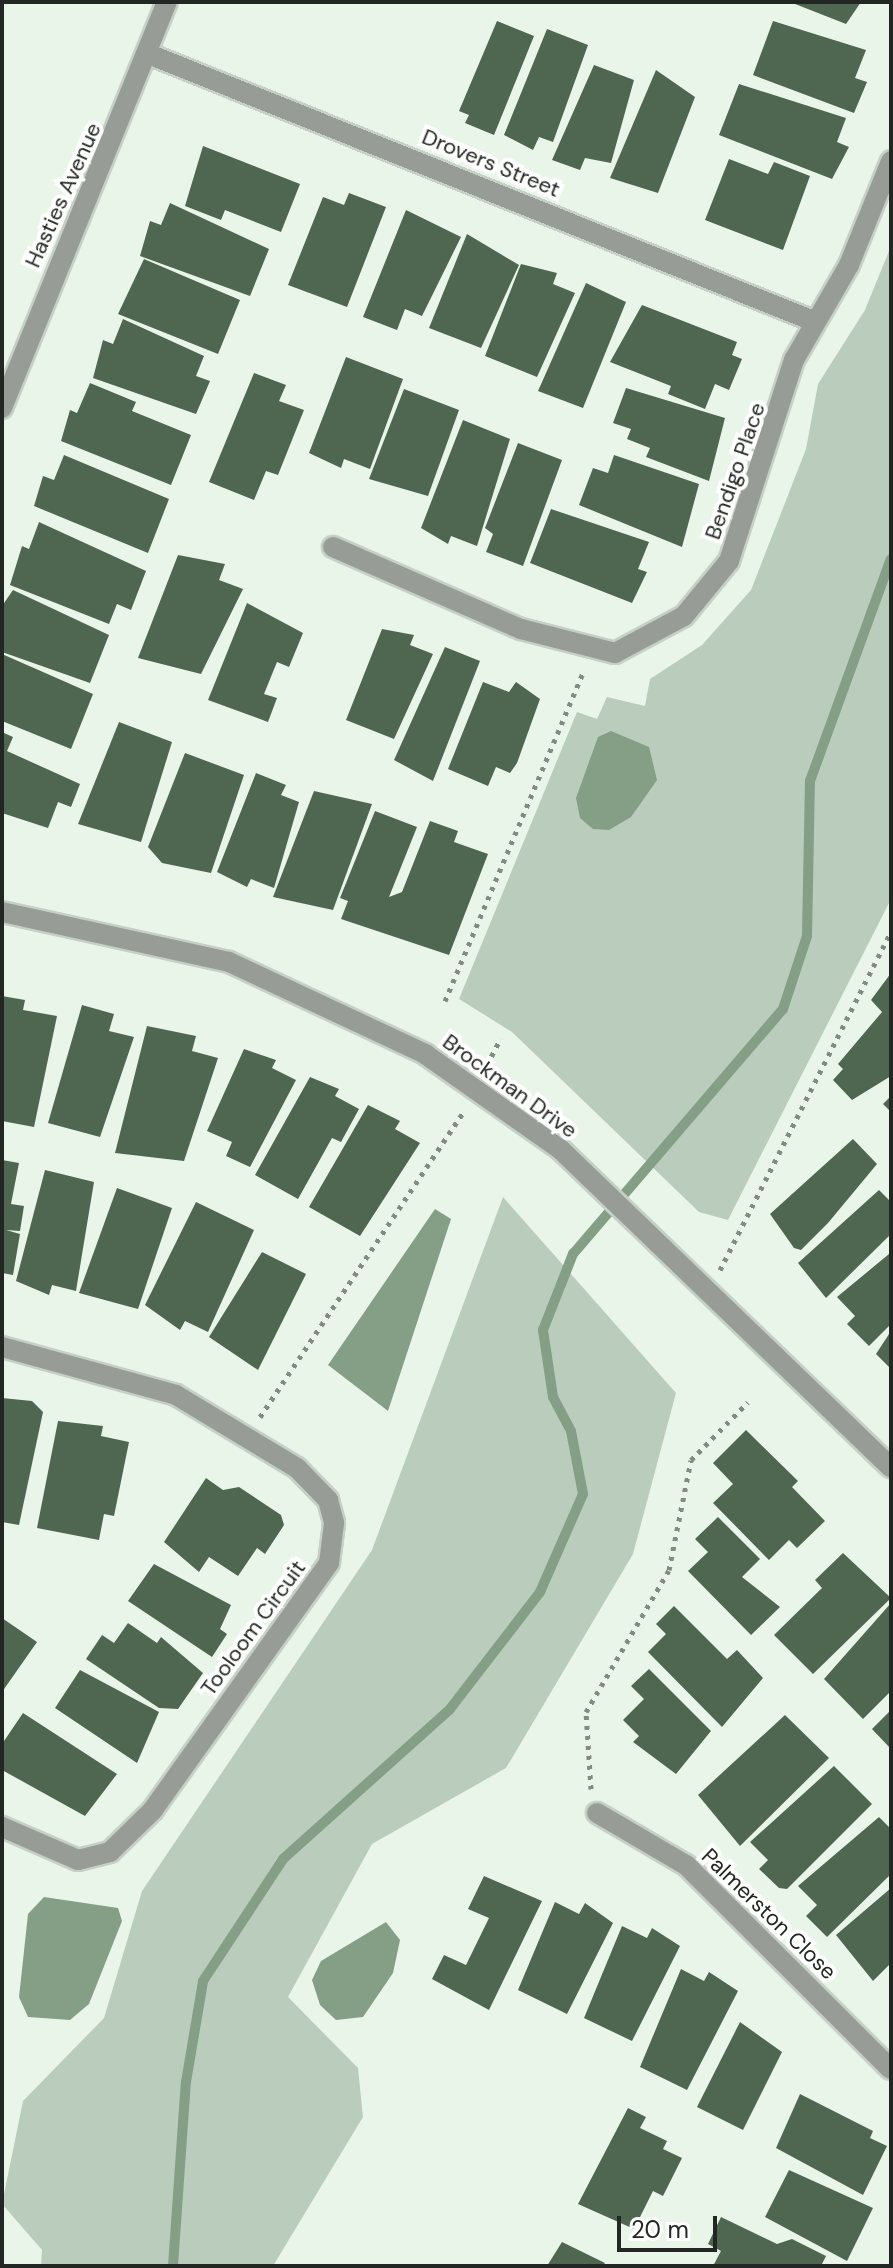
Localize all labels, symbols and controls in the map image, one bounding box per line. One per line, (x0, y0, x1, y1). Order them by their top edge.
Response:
street label: Hasties Avenue (19, 119, 107, 271)
street label: Drovers Street (418, 123, 564, 203)
street label: Bendigo Place (699, 399, 771, 543)
street label: Brockman Drive (438, 1028, 582, 1144)
street label: Tooloom Circuit (195, 1555, 311, 1701)
street label: Palmerston Close (696, 1843, 842, 1985)
scale bar (621, 2200, 721, 2250)
text: 20 m (631, 2214, 689, 2245)

